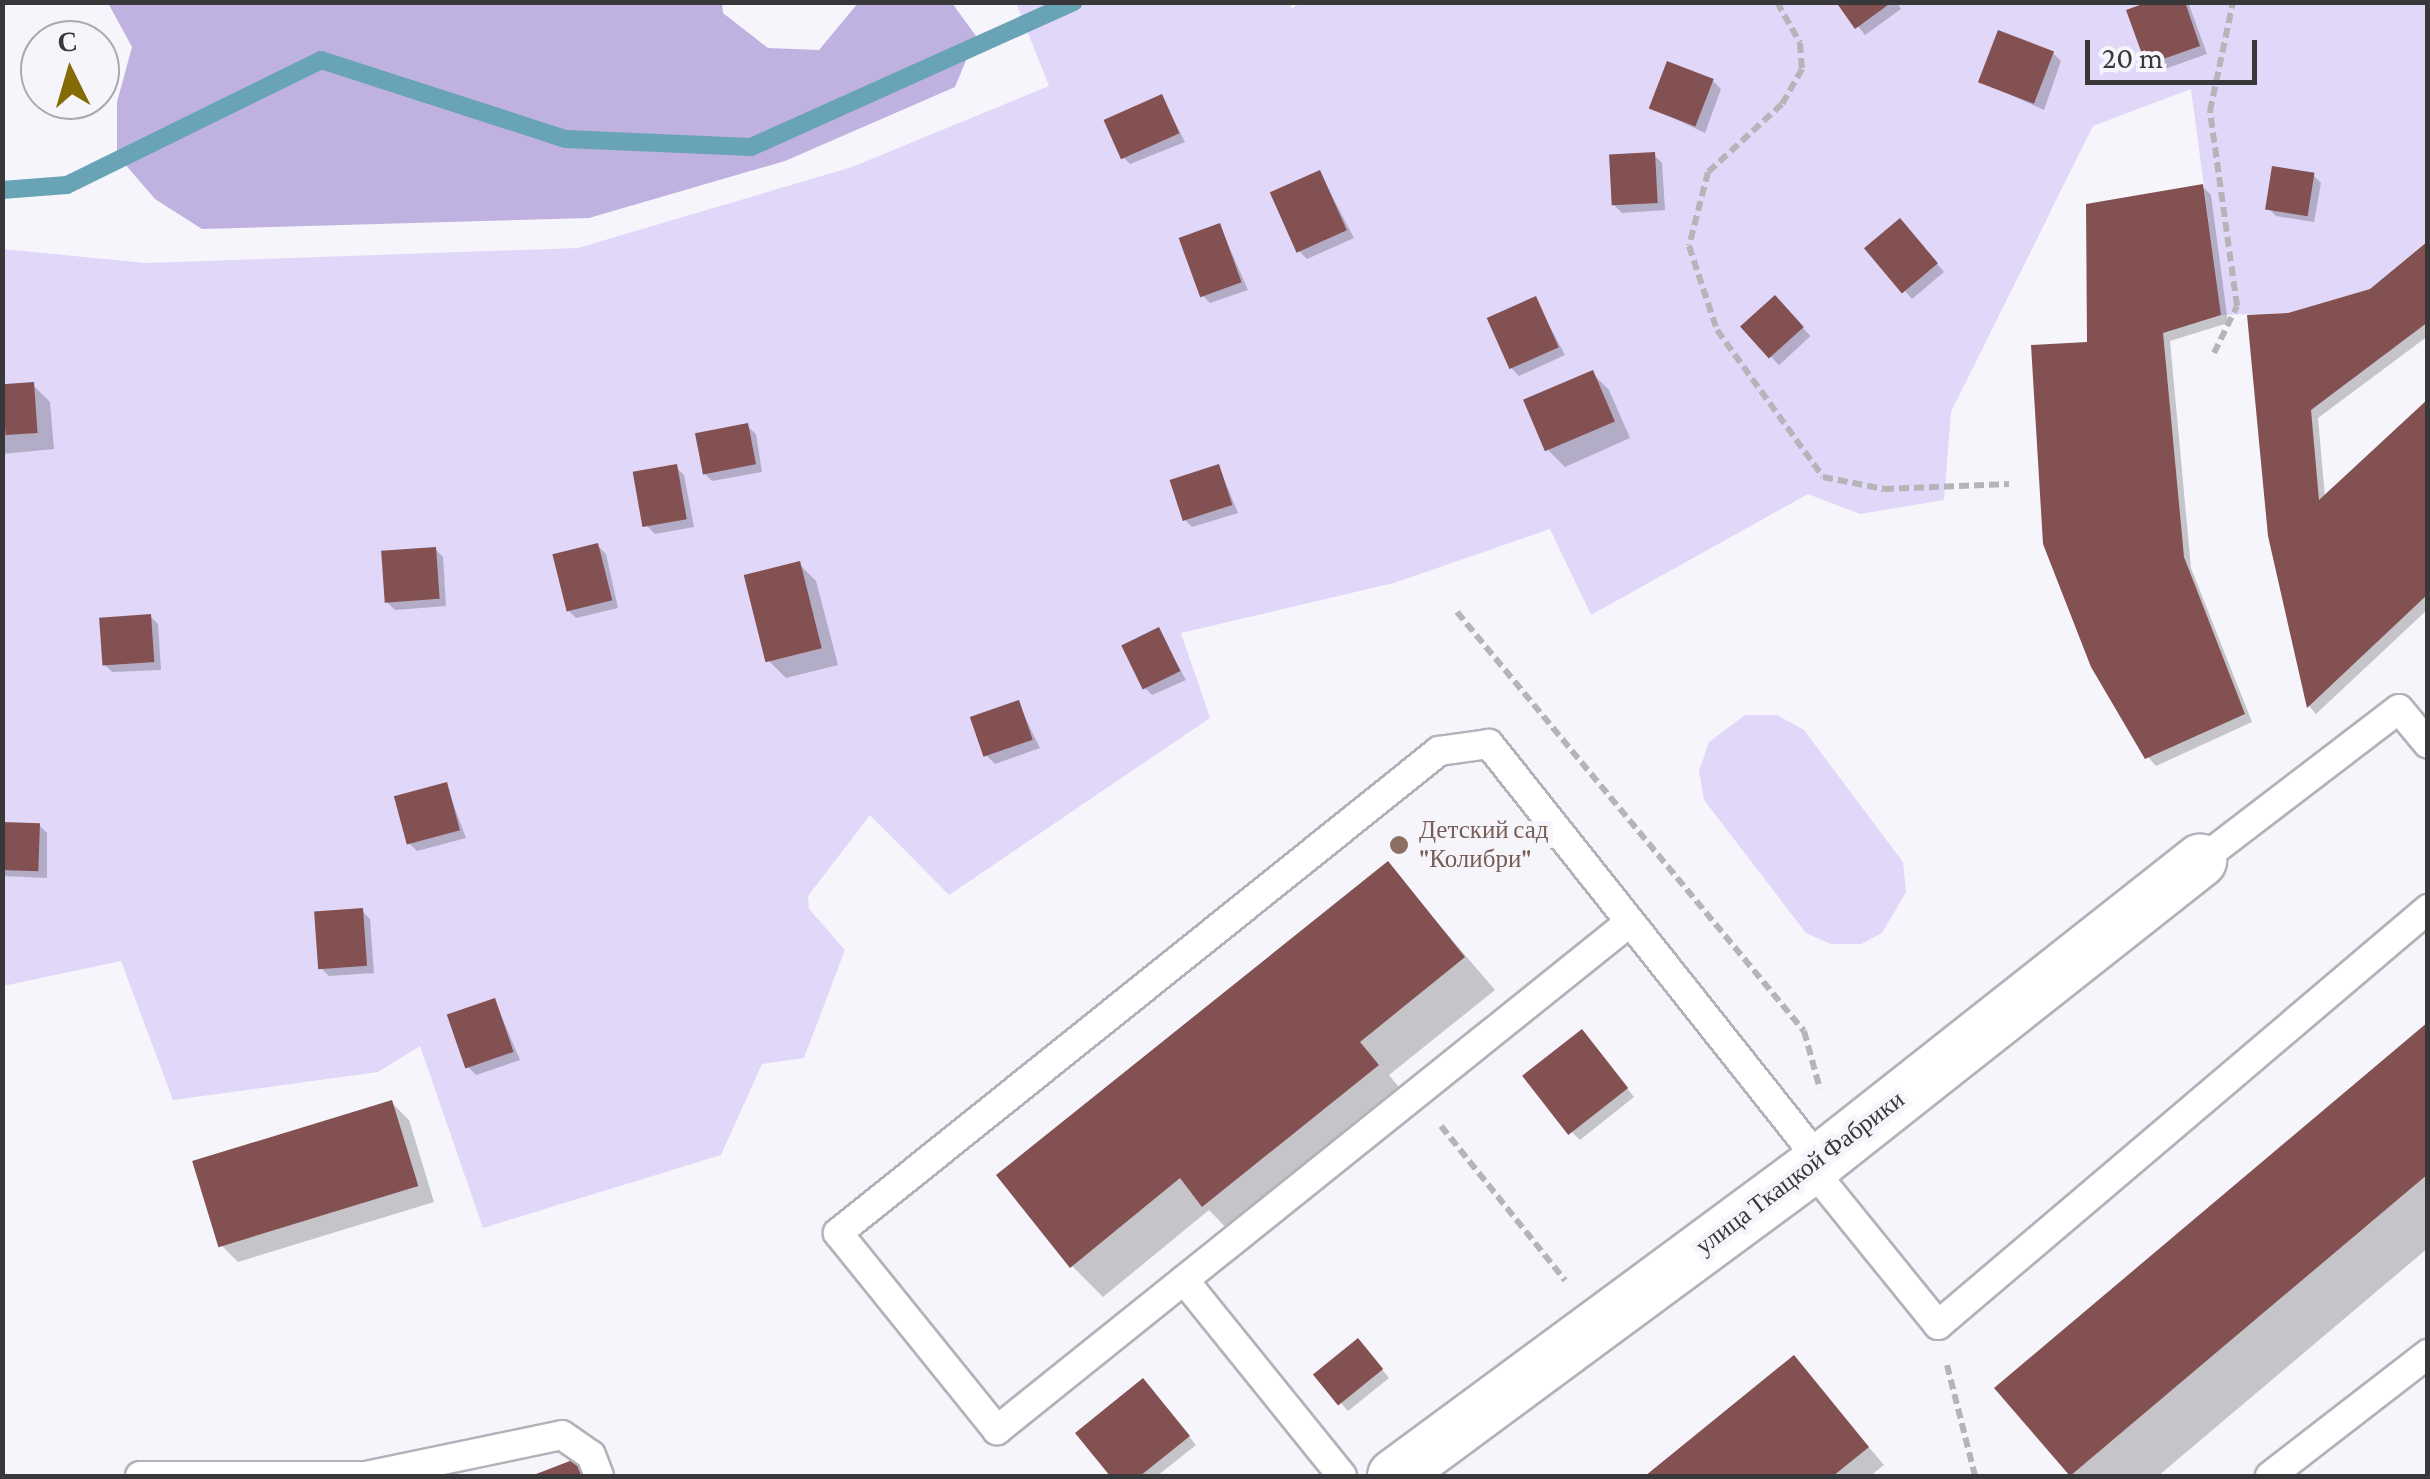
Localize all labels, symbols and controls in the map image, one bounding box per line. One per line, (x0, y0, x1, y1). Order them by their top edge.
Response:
north arrow (20, 20, 120, 120)
scale bar (2090, 20, 2262, 82)
text: С (56, 25, 79, 58)
text: 20 m (2102, 41, 2163, 74)
place label: Детский сад "Колибри" (1419, 816, 1549, 875)
marker: Детский сад "Колибри" (1388, 834, 1410, 856)
street label: улица Ткацкой Фабрики (1690, 1085, 1910, 1261)

